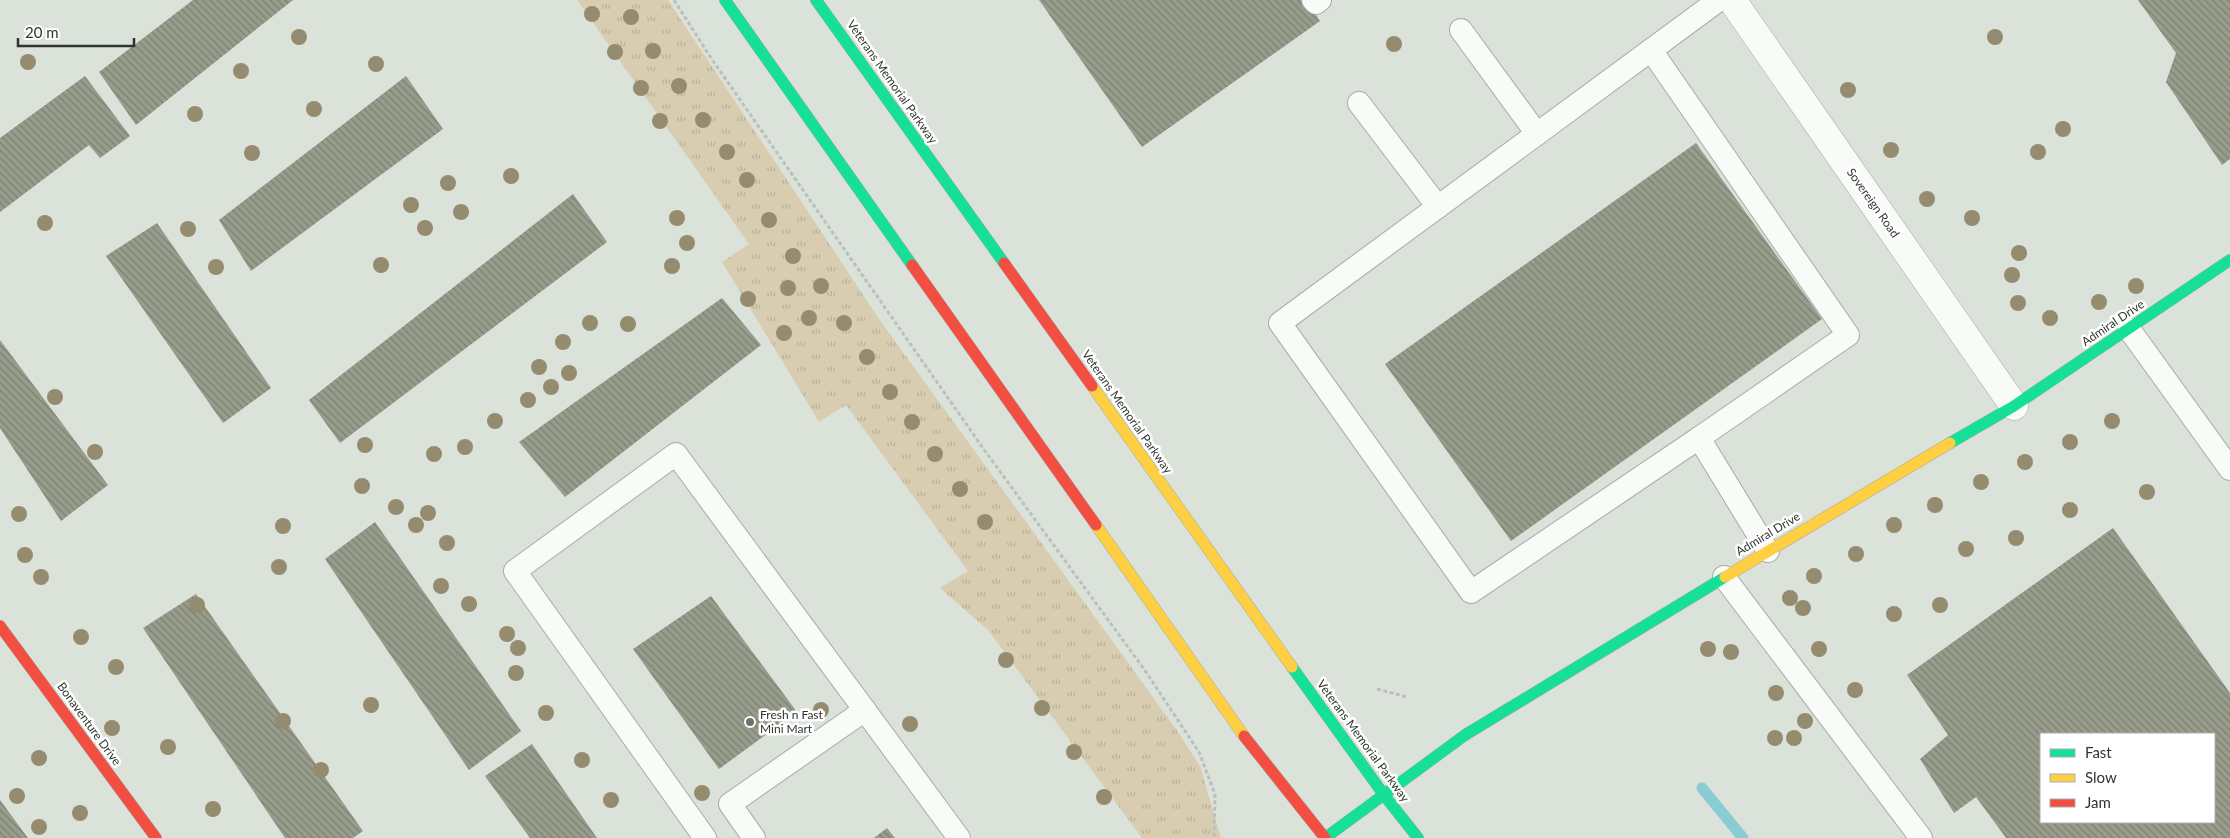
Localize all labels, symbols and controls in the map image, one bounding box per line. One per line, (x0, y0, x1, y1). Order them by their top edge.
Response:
scale bar (18, 15, 134, 47)
street label: Veterans Memorial Parkway (844, 17, 941, 147)
text: 20 m (25, 23, 59, 41)
street label: Sovereign Road (1844, 165, 1903, 240)
street label: Admiral Drive (2079, 296, 2147, 349)
street label: Veterans Memorial Parkway (1079, 347, 1176, 477)
street label: Admiral Drive (1733, 509, 1803, 559)
street label: Veterans Memorial Parkway (1314, 677, 1413, 805)
street label: Bonaventure Drive (54, 679, 125, 768)
place label: Fresh n Fast Mini Mart (760, 707, 824, 736)
marker: Fresh n Fast Mini Mart (744, 716, 756, 728)
legend (2040, 733, 2215, 823)
text: Fast (2085, 743, 2112, 761)
text: Slow (2085, 768, 2117, 786)
text: Jam (2085, 793, 2111, 811)

